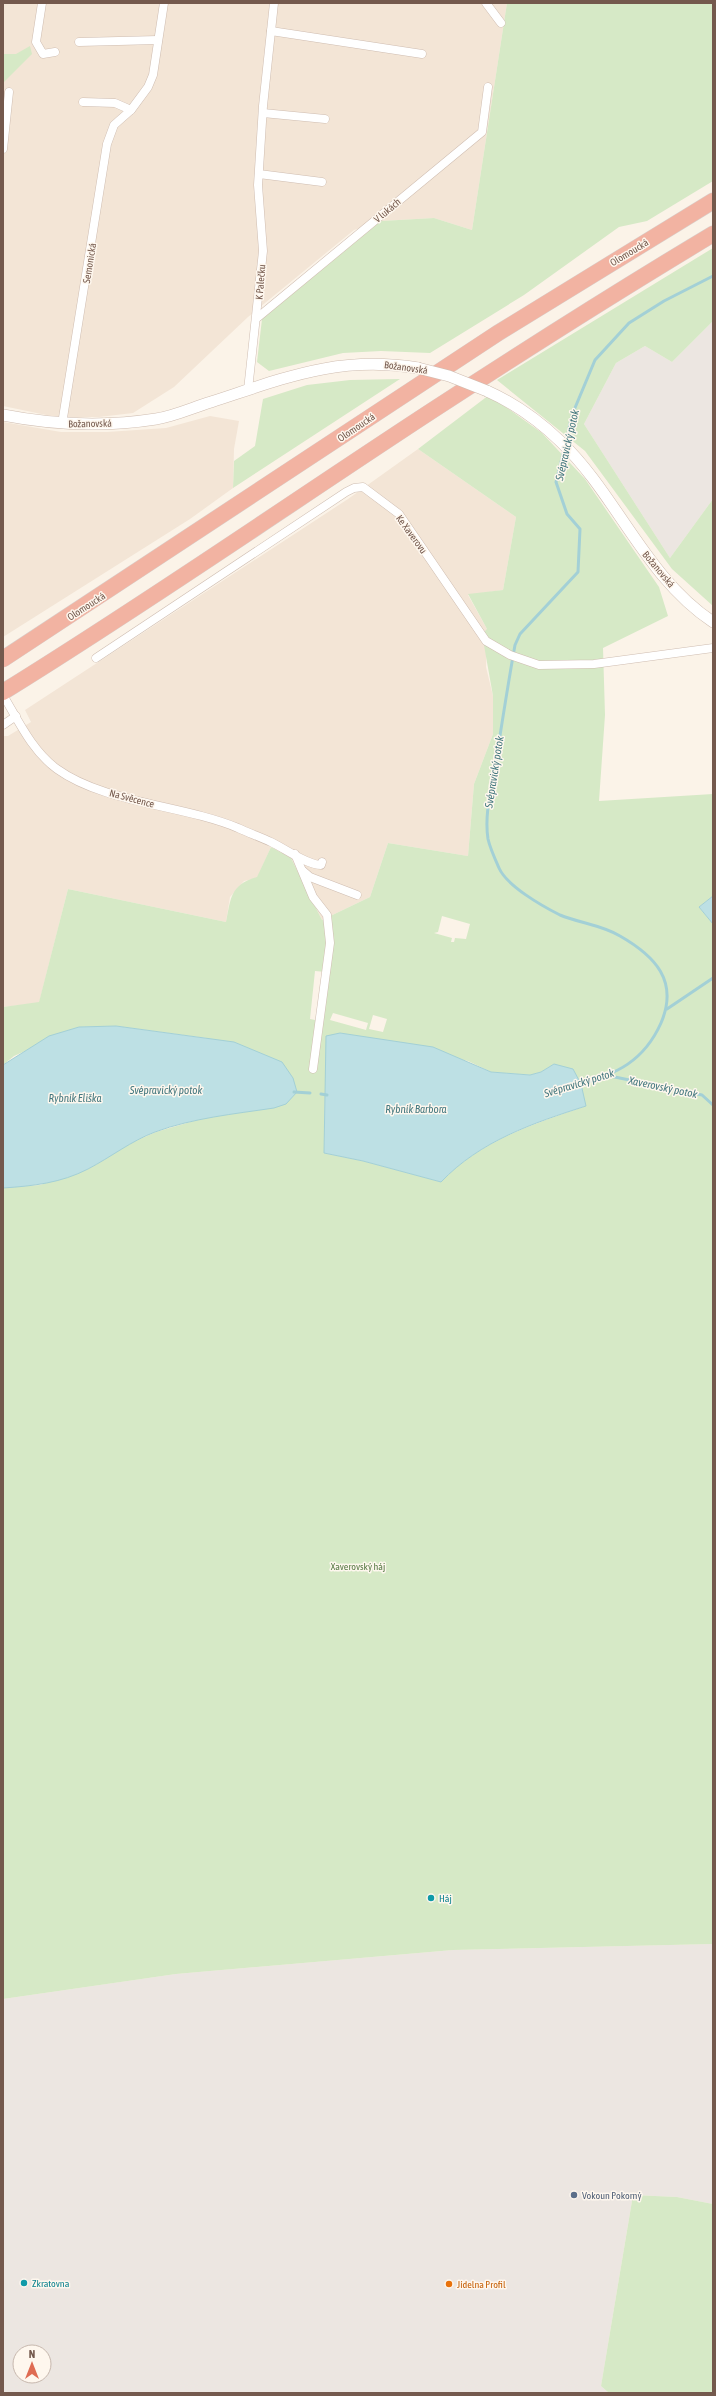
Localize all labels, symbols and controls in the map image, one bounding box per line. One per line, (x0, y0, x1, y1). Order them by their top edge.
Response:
street label: V lukách (372, 196, 403, 225)
street label: Olomoucká (608, 237, 651, 268)
street label: Semonická (81, 242, 98, 284)
street label: K Palečku (253, 264, 268, 300)
street label: Božanovská (384, 359, 429, 376)
water label: Svépravický potok (553, 408, 581, 483)
street label: Olomoucká (336, 411, 377, 444)
street label: Božanovská (68, 418, 112, 429)
street label: Ke Xaverovu (394, 513, 429, 556)
street label: Božanovská (640, 549, 677, 590)
street label: Olomoucká (65, 590, 107, 623)
water label: Svépravický potok (482, 735, 506, 810)
street label: Na Svěcence (108, 787, 156, 810)
water label: Svépravický potok (542, 1067, 616, 1100)
water label: Xaverovský potok (627, 1074, 699, 1100)
water label: Svépravický potok (129, 1084, 202, 1096)
water label: Rybník Eliška (48, 1092, 102, 1104)
water label: Rybník Barbora (385, 1103, 447, 1115)
park label: Xaverovský háj (331, 1561, 385, 1572)
marker: Háj (426, 1893, 436, 1903)
place label: Háj (439, 1893, 452, 1904)
marker: Vokoun Pokorný (569, 2190, 579, 2200)
place label: Vokoun Pokorný (582, 2190, 642, 2201)
marker: Zkratovna (19, 2278, 29, 2288)
place label: Zkratovna (32, 2278, 70, 2289)
marker: Jídelna Profil (444, 2279, 454, 2289)
place label: Jídelna Profil (457, 2279, 506, 2290)
north arrow (12, 2344, 52, 2384)
text: N (29, 2348, 35, 2360)

